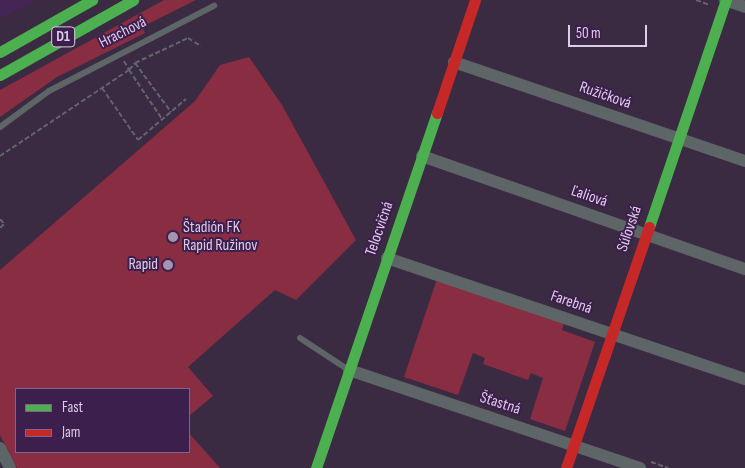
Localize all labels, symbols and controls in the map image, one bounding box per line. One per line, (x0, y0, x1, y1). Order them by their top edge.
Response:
street label: Hrachová (96, 13, 150, 53)
scale bar (570, 15, 649, 47)
road number: D1 (50, 24, 76, 50)
text: 50 m (576, 24, 601, 43)
street label: Ružičková (576, 78, 634, 114)
street label: Ľaliová (568, 182, 610, 212)
street label: Telocvičná (362, 199, 398, 259)
street label: Súľovská (613, 204, 647, 254)
place label: Štadión FK Rapid Ružinov (183, 218, 258, 256)
marker: Štadión FK Rapid Ružinov (167, 231, 179, 243)
place label: Rapid (128, 255, 158, 275)
marker: Rapid (162, 259, 174, 271)
street label: Farebná (548, 287, 594, 319)
legend (15, 388, 190, 453)
street label: Šťastná (477, 388, 523, 420)
text: Fast (62, 398, 83, 417)
text: Jam (62, 423, 80, 442)

